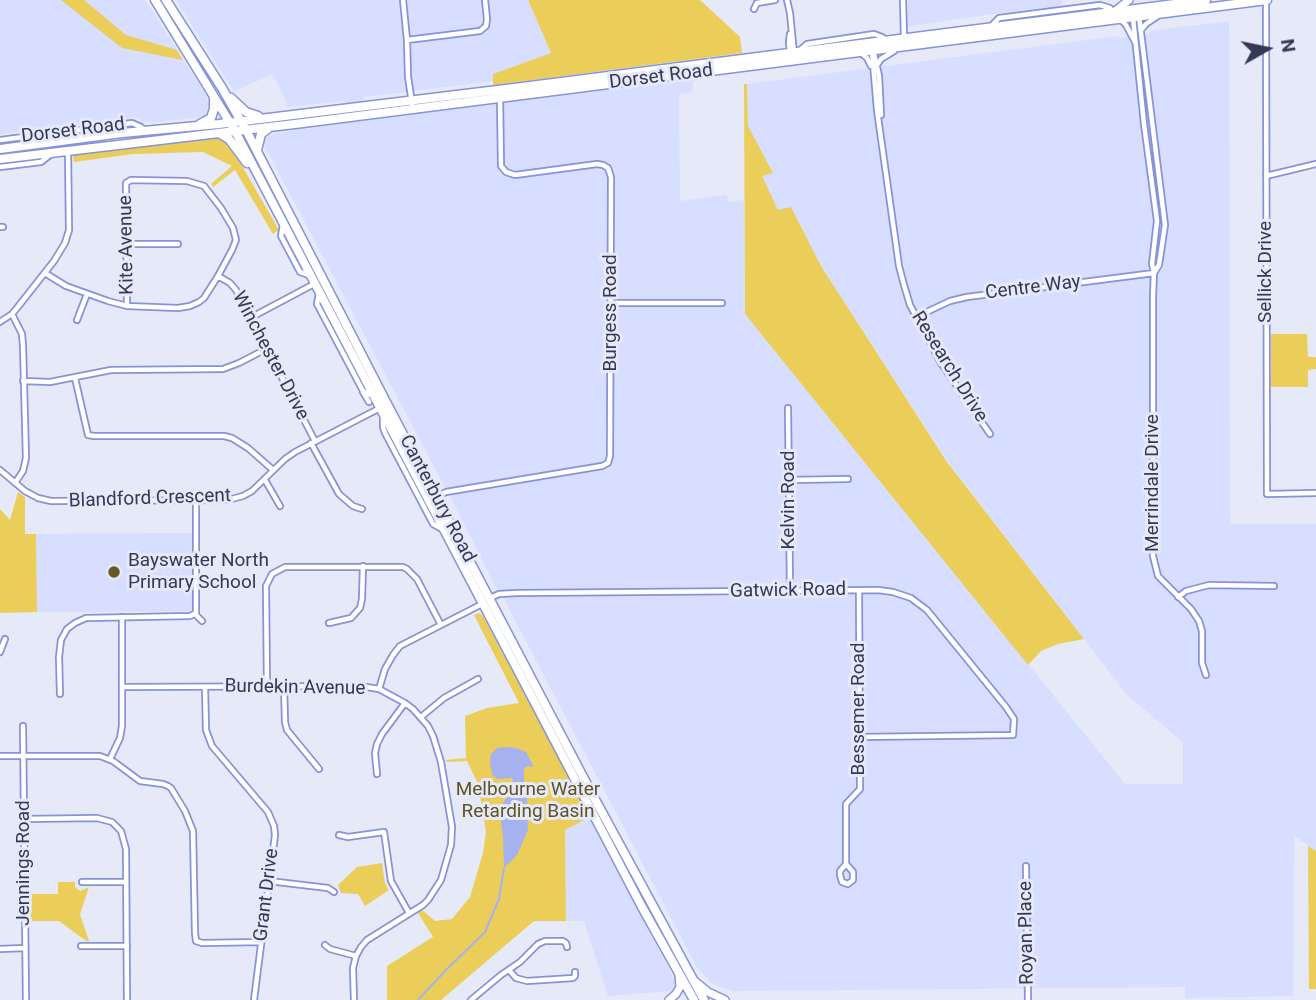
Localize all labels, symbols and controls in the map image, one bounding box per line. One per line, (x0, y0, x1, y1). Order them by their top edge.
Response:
north arrow (1232, 14, 1302, 84)
text: N (1276, 37, 1301, 54)
street label: Dorset Road (608, 59, 714, 95)
street label: Dorset Road (20, 113, 126, 149)
street label: Kite Avenue (115, 195, 139, 295)
street label: Sellick Drive (1255, 221, 1277, 323)
street label: Burgess Road (600, 254, 622, 372)
street label: Centre Way (984, 271, 1082, 305)
street label: Winchester Drive (227, 288, 313, 424)
street label: Research Drive (906, 308, 992, 426)
street label: Merrindale Drive (1142, 414, 1164, 552)
street label: Canterbury Road (394, 431, 480, 567)
street label: Kelvin Road (778, 451, 800, 549)
street label: Blandford Crescent (68, 485, 232, 513)
place label: Bayswater North Primary School (128, 550, 269, 594)
marker: Bayswater North Primary School (106, 564, 122, 580)
street label: Gatwick Road (730, 579, 846, 603)
street label: Bessemer Road (848, 642, 870, 776)
street label: Burdekin Avenue (224, 675, 366, 701)
park label: Melbourne Water Retarding Basin (456, 779, 600, 823)
street label: Jennings Road (13, 800, 35, 926)
street label: Grant Drive (250, 847, 284, 943)
street label: Royan Place (1015, 881, 1039, 985)

